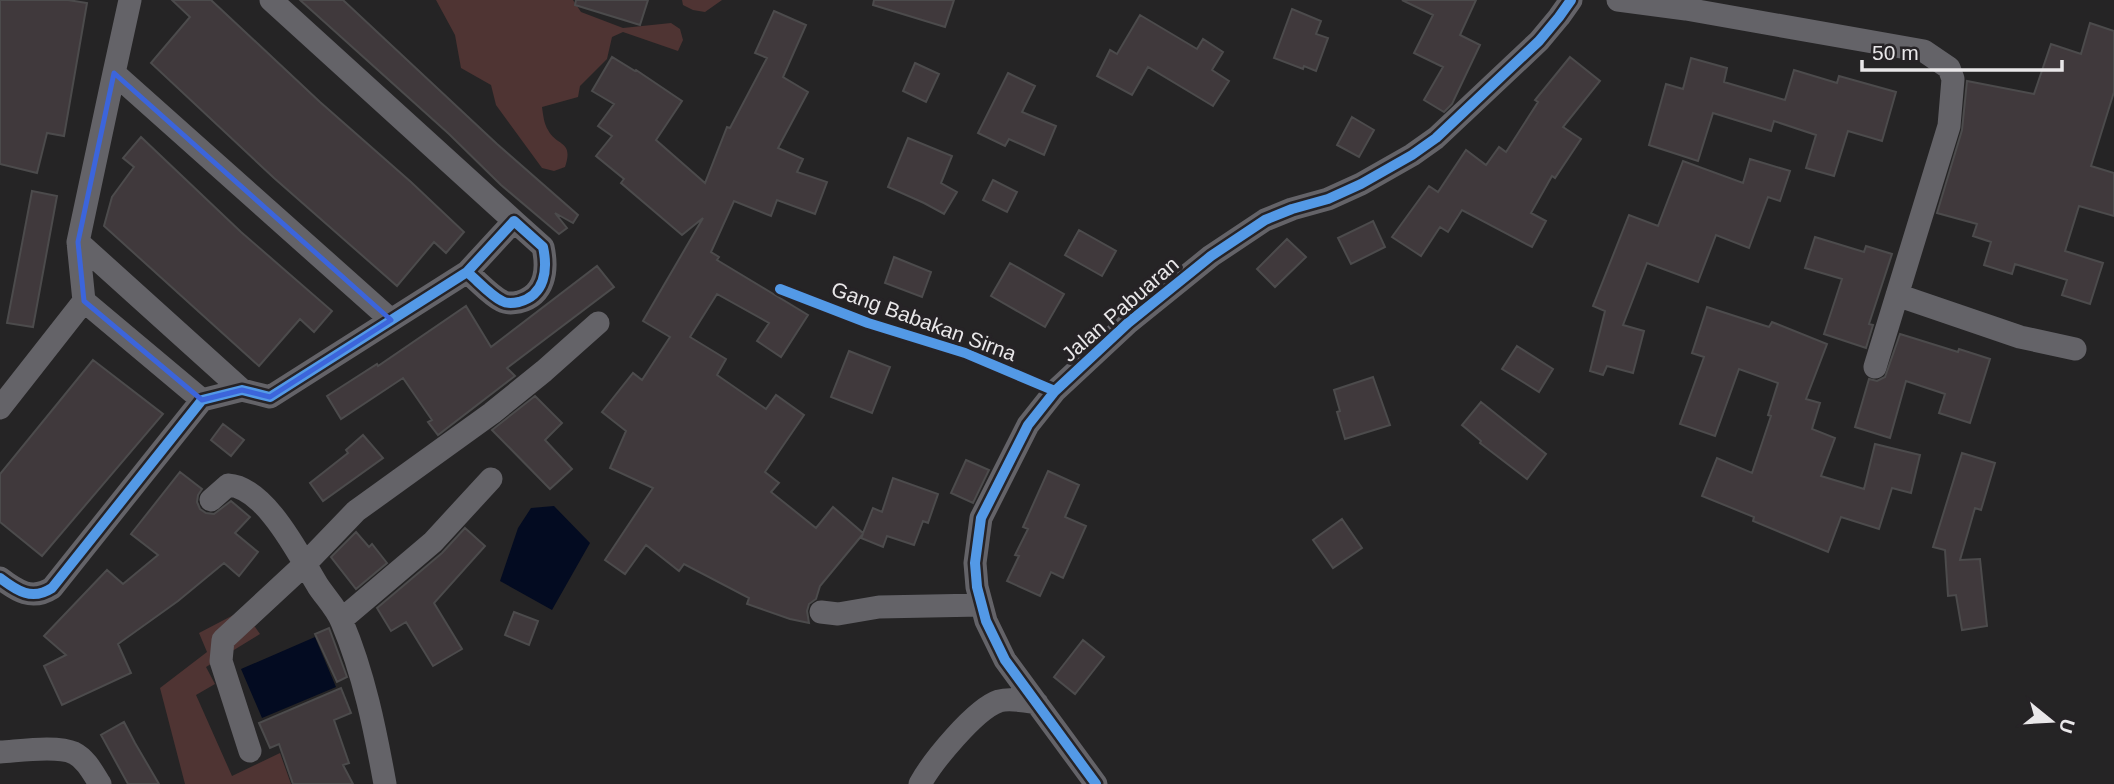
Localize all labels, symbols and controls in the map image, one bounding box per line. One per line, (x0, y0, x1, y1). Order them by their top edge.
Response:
scale bar (1862, 28, 2062, 72)
text: 50 m (1872, 41, 1919, 64)
street label: Jalan Pabuaran (1057, 252, 1183, 366)
street label: Gang Babakan Sirna (828, 277, 1020, 365)
north arrow (2016, 686, 2086, 756)
text: U (2055, 716, 2079, 736)

